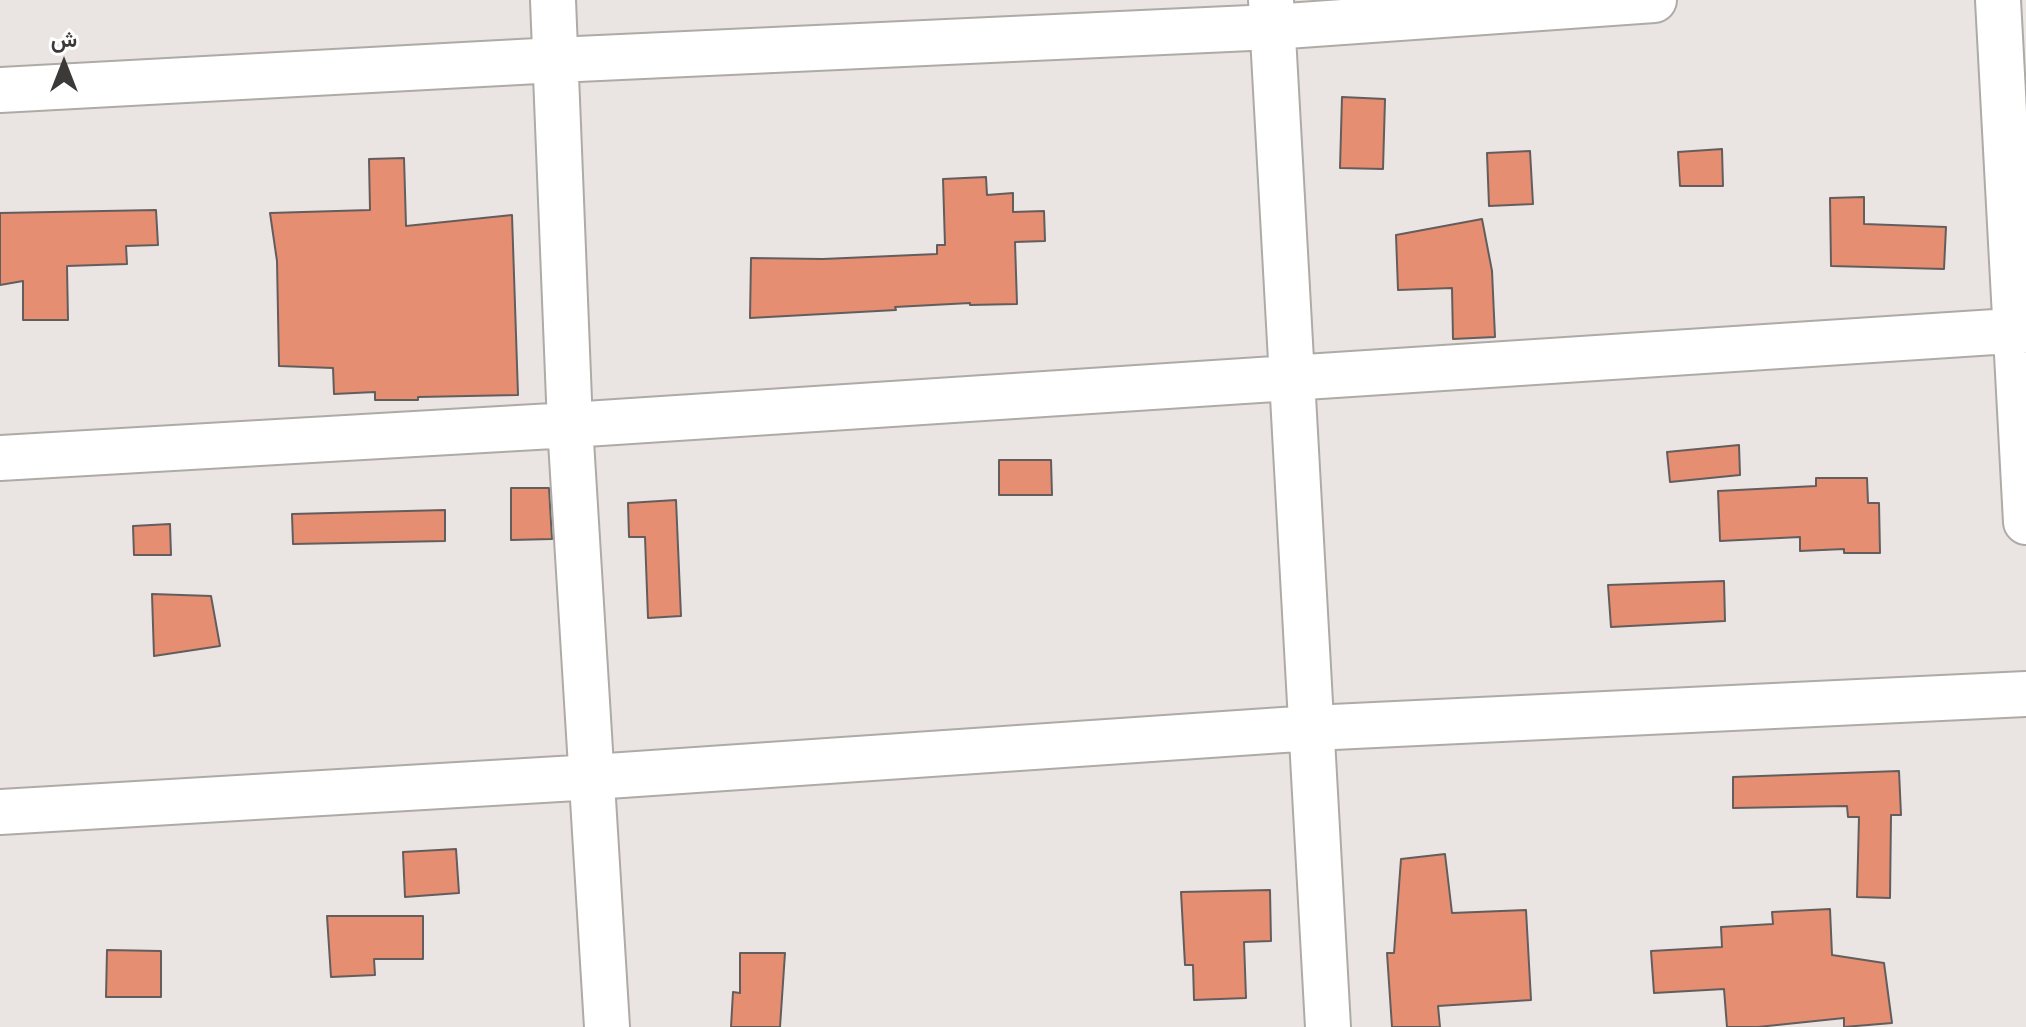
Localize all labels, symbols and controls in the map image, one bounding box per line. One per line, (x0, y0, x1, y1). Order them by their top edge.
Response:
north arrow (24, 24, 104, 104)
text: ش (51, 26, 77, 53)

